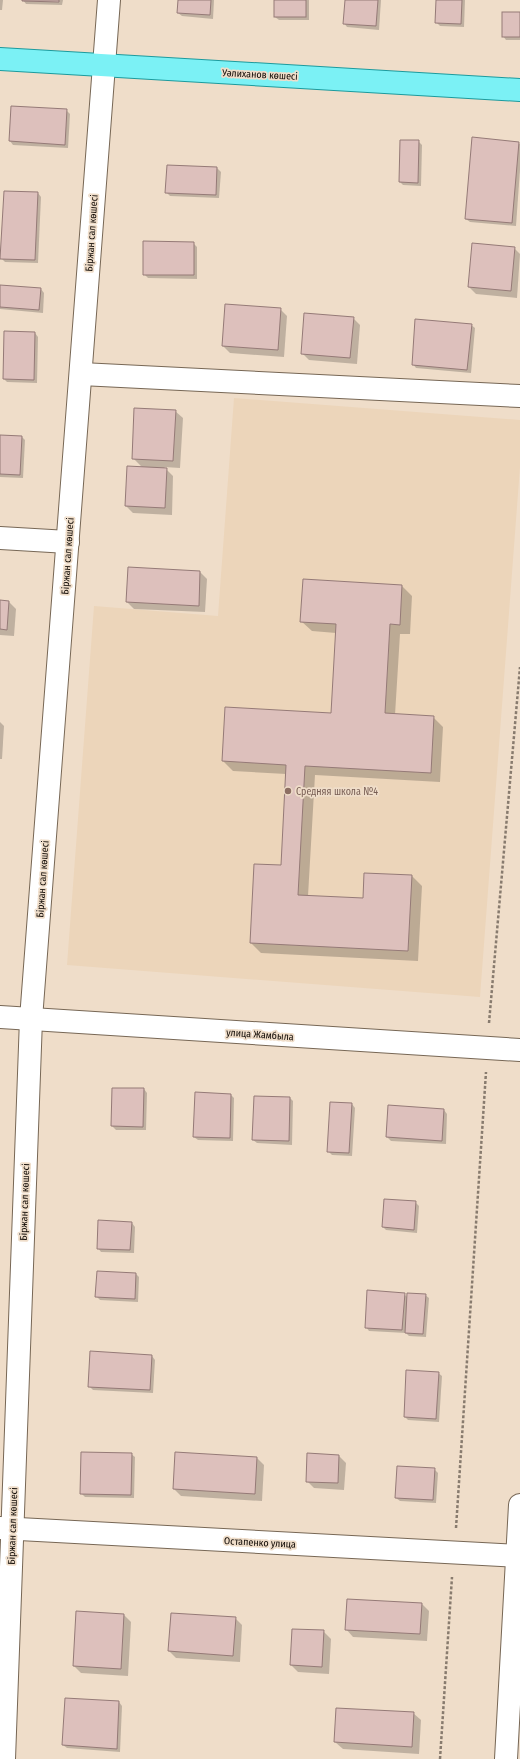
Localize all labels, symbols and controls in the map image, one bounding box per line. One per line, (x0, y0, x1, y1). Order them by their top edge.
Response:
street label: Уәлиханов көшесі (221, 66, 298, 83)
street label: Біржан сал көшесі (82, 194, 101, 272)
street label: Біржан сал көшесі (58, 517, 77, 595)
marker: Средняя школа №4 (283, 786, 293, 796)
place label: Средняя школа №4 (296, 786, 378, 798)
street label: Біржан сал көшесі (33, 840, 52, 918)
street label: улица Жамбыла (226, 1027, 294, 1043)
street label: Біржан сал көшесі (17, 1163, 32, 1241)
street label: Біржан сал көшесі (5, 1487, 20, 1565)
street label: Остапенко улица (224, 1535, 296, 1551)

